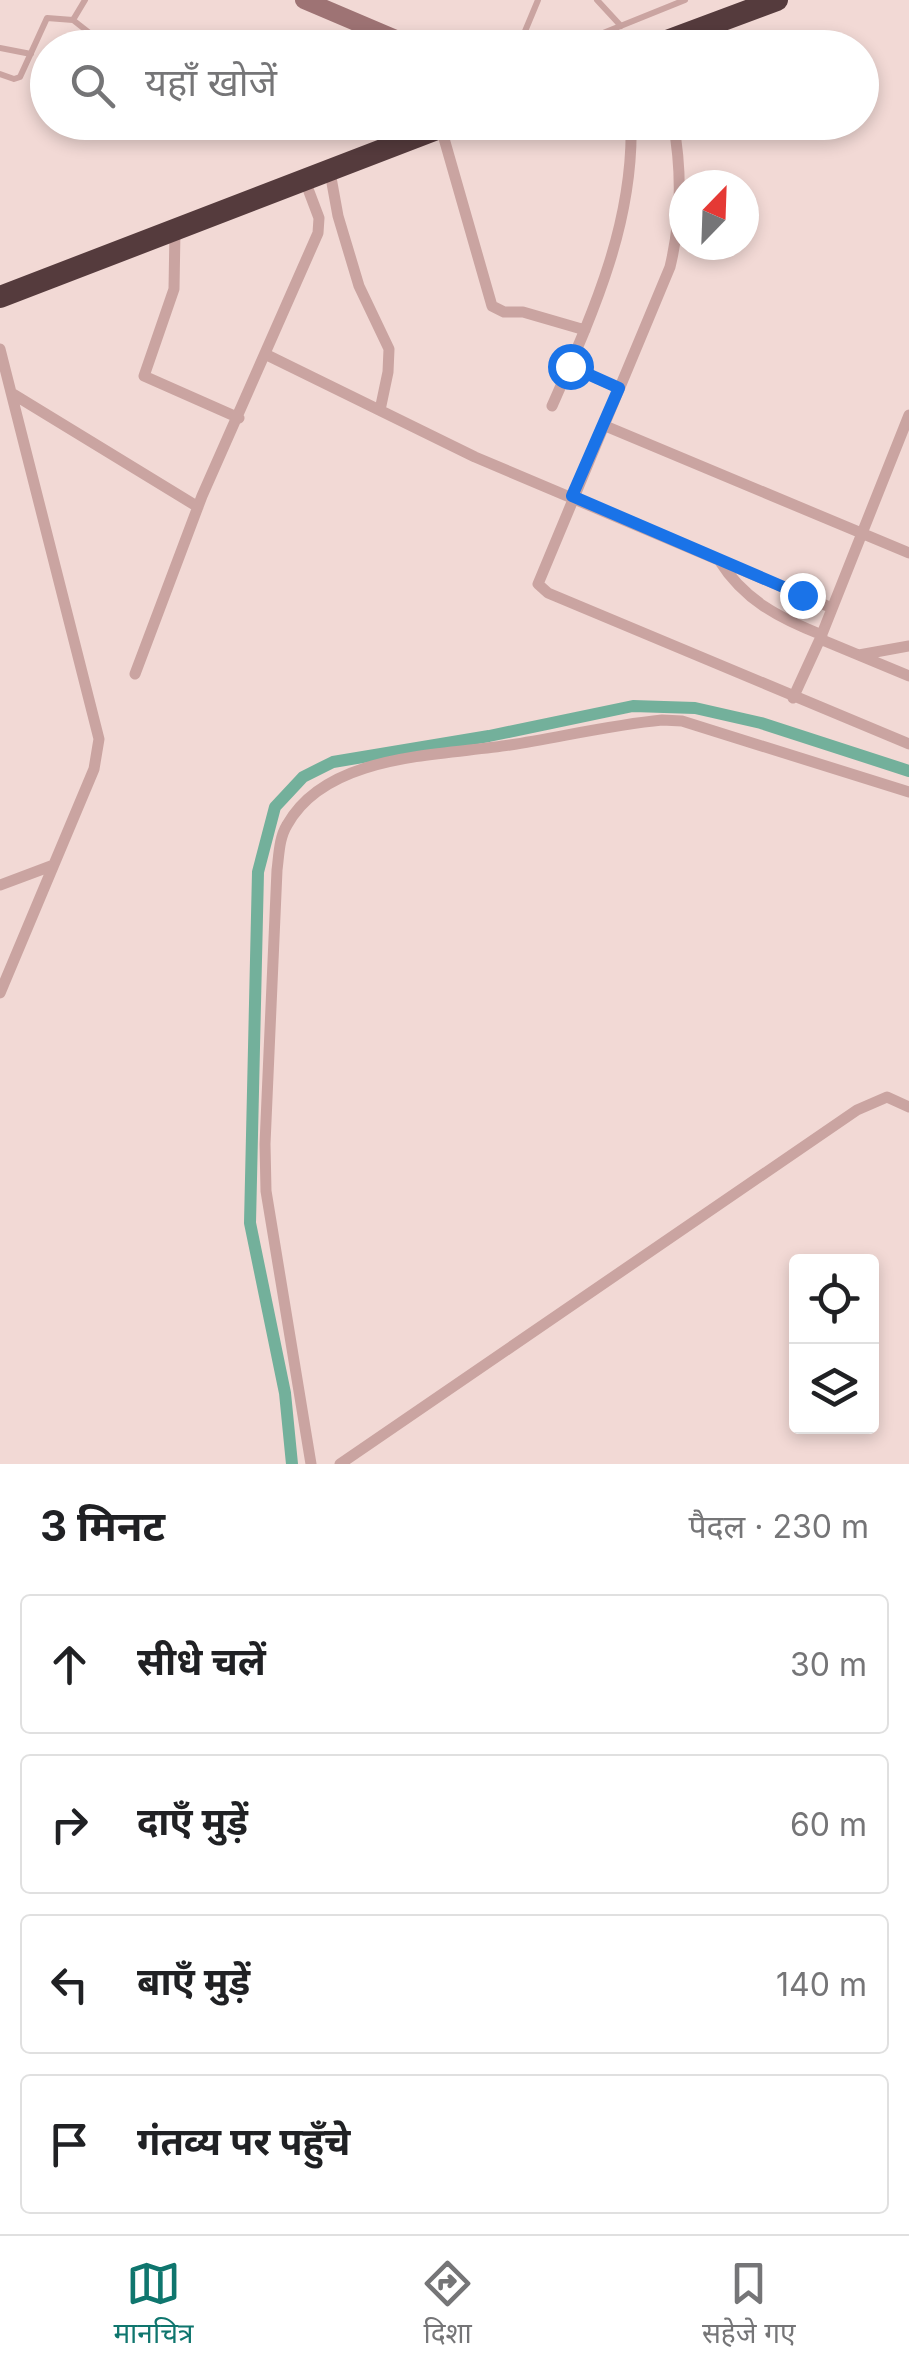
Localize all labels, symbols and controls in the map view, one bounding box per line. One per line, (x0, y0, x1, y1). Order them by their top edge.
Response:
search box (30, 30, 879, 140)
icon: search (65, 58, 120, 113)
text: यहाँ खोजें (145, 59, 277, 105)
north arrow (669, 170, 759, 260)
route start (548, 344, 594, 390)
route end (780, 573, 826, 619)
map controls (789, 1254, 879, 1434)
button: locate (789, 1254, 879, 1344)
button: layers (789, 1344, 879, 1434)
text: 3 मिनट (40, 1500, 165, 1551)
text: पैदल · 230 m (688, 1507, 869, 1546)
icon: ahead (42, 1637, 97, 1692)
text: सीधे चलें (137, 1638, 266, 1684)
text: 30 m (790, 1645, 867, 1684)
icon: right (42, 1797, 97, 1852)
text: दाएँ मुड़ें (137, 1798, 248, 1844)
text: 60 m (790, 1805, 867, 1844)
icon: left (42, 1957, 97, 2012)
text: बाएँ मुड़ें (137, 1958, 250, 2004)
text: 140 m (776, 1965, 867, 2004)
icon: arrive (42, 2117, 97, 2172)
text: गंतव्य पर पहुँचे (137, 2118, 350, 2164)
tab: मानचित्र (113, 2256, 193, 2354)
tab: दिशा (420, 2256, 475, 2354)
tab: सहेजे गए (702, 2256, 796, 2354)

